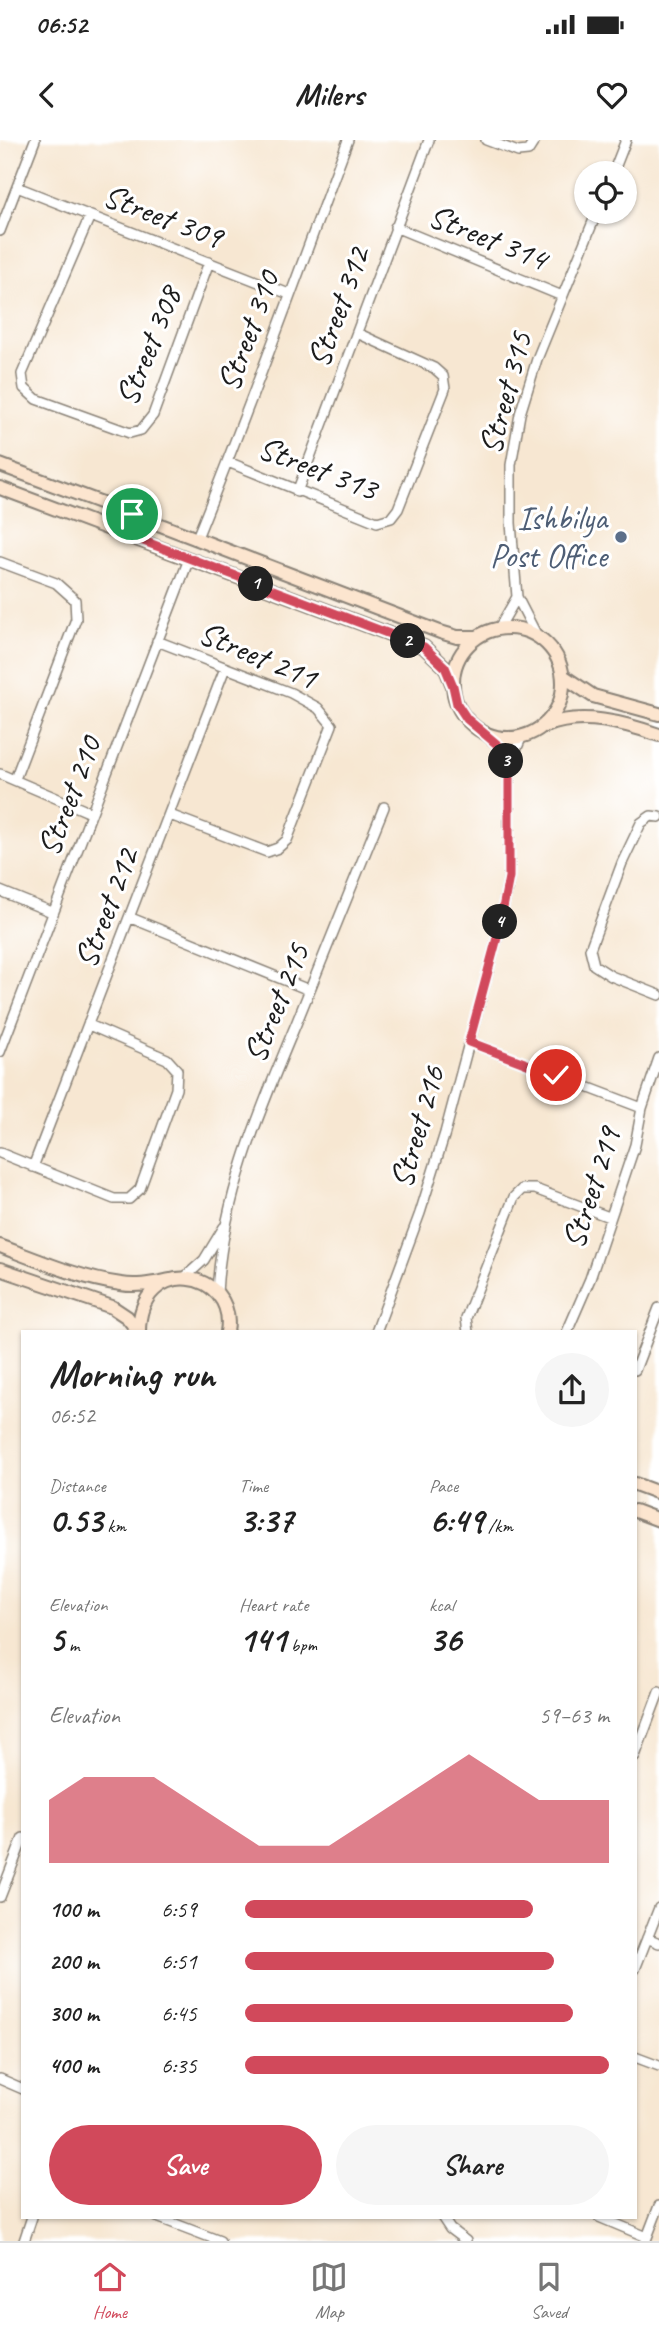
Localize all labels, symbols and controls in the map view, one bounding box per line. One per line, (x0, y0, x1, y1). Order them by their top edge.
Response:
text: 06:52 (35, 8, 87, 41)
text: Milers (295, 74, 364, 115)
icon: back (28, 76, 66, 114)
icon: heart (593, 76, 631, 114)
map controls (574, 161, 637, 224)
button: locate (574, 161, 637, 224)
street label: Street 309 (97, 174, 232, 259)
street label: Street 314 (422, 194, 556, 281)
street label: Street 312 (297, 238, 380, 373)
street label: Street 310 (207, 263, 290, 397)
street label: Street 308 (105, 278, 192, 412)
street label: Street 315 (469, 325, 542, 459)
street label: Street 313 (252, 426, 386, 511)
pin (102, 484, 162, 544)
icon: arrive (113, 495, 151, 533)
place label: Ishbilya Post Office (490, 497, 609, 577)
marker: Ishbilya Post Office (613, 529, 629, 545)
pin: 1 (238, 566, 274, 602)
text: 1 (251, 571, 260, 595)
street label: Street 211 (193, 611, 325, 699)
pin: 2 (390, 624, 426, 658)
text: 2 (403, 628, 412, 652)
street label: Street 210 (27, 728, 112, 862)
pin: 3 (489, 744, 524, 778)
text: 3 (501, 748, 510, 772)
street label: Street 212 (64, 839, 149, 974)
pin: 4 (482, 904, 518, 940)
text: 4 (495, 909, 504, 933)
street label: Street 215 (233, 935, 320, 1069)
pin (526, 1045, 586, 1105)
icon: check (537, 1056, 575, 1094)
street label: Street 216 (380, 1060, 455, 1193)
street label: Street 219 (552, 1119, 631, 1254)
text: Morning run (49, 1351, 215, 1398)
button: share (535, 1353, 609, 1427)
text: 06:52 (49, 1401, 95, 1430)
text: Distance (49, 1474, 106, 1498)
text: Time (239, 1474, 268, 1498)
text: Pace (429, 1474, 458, 1498)
text: 0.53 (49, 1498, 103, 1543)
text: 3:37 (239, 1498, 293, 1543)
text: 6:49 (429, 1498, 484, 1543)
text: km (103, 1514, 126, 1538)
text: /km (484, 1514, 513, 1538)
text: Elevation (49, 1593, 107, 1617)
text: Heart rate (239, 1593, 308, 1617)
text: kcal (429, 1593, 454, 1617)
text: 5 (49, 1617, 64, 1662)
text: 141 (239, 1617, 286, 1662)
text: 36 (429, 1617, 461, 1662)
text: m (64, 1633, 79, 1657)
text: bpm (286, 1633, 317, 1657)
text: Elevation (49, 1701, 120, 1730)
text: 59–63 m (539, 1701, 609, 1730)
text: 100 m (49, 1895, 99, 1924)
text: 6:59 (161, 1895, 197, 1924)
text: 200 m (49, 1947, 99, 1976)
text: 6:51 (161, 1947, 197, 1976)
text: 300 m (49, 1999, 99, 2028)
text: 6:45 (161, 1999, 197, 2028)
text: 400 m (49, 2051, 99, 2080)
text: 6:35 (161, 2051, 197, 2080)
button: Save (49, 2125, 322, 2205)
button: Share (336, 2125, 609, 2205)
tab: Home (91, 2258, 129, 2324)
tab: Map (310, 2258, 348, 2324)
tab: Saved (530, 2258, 568, 2324)

